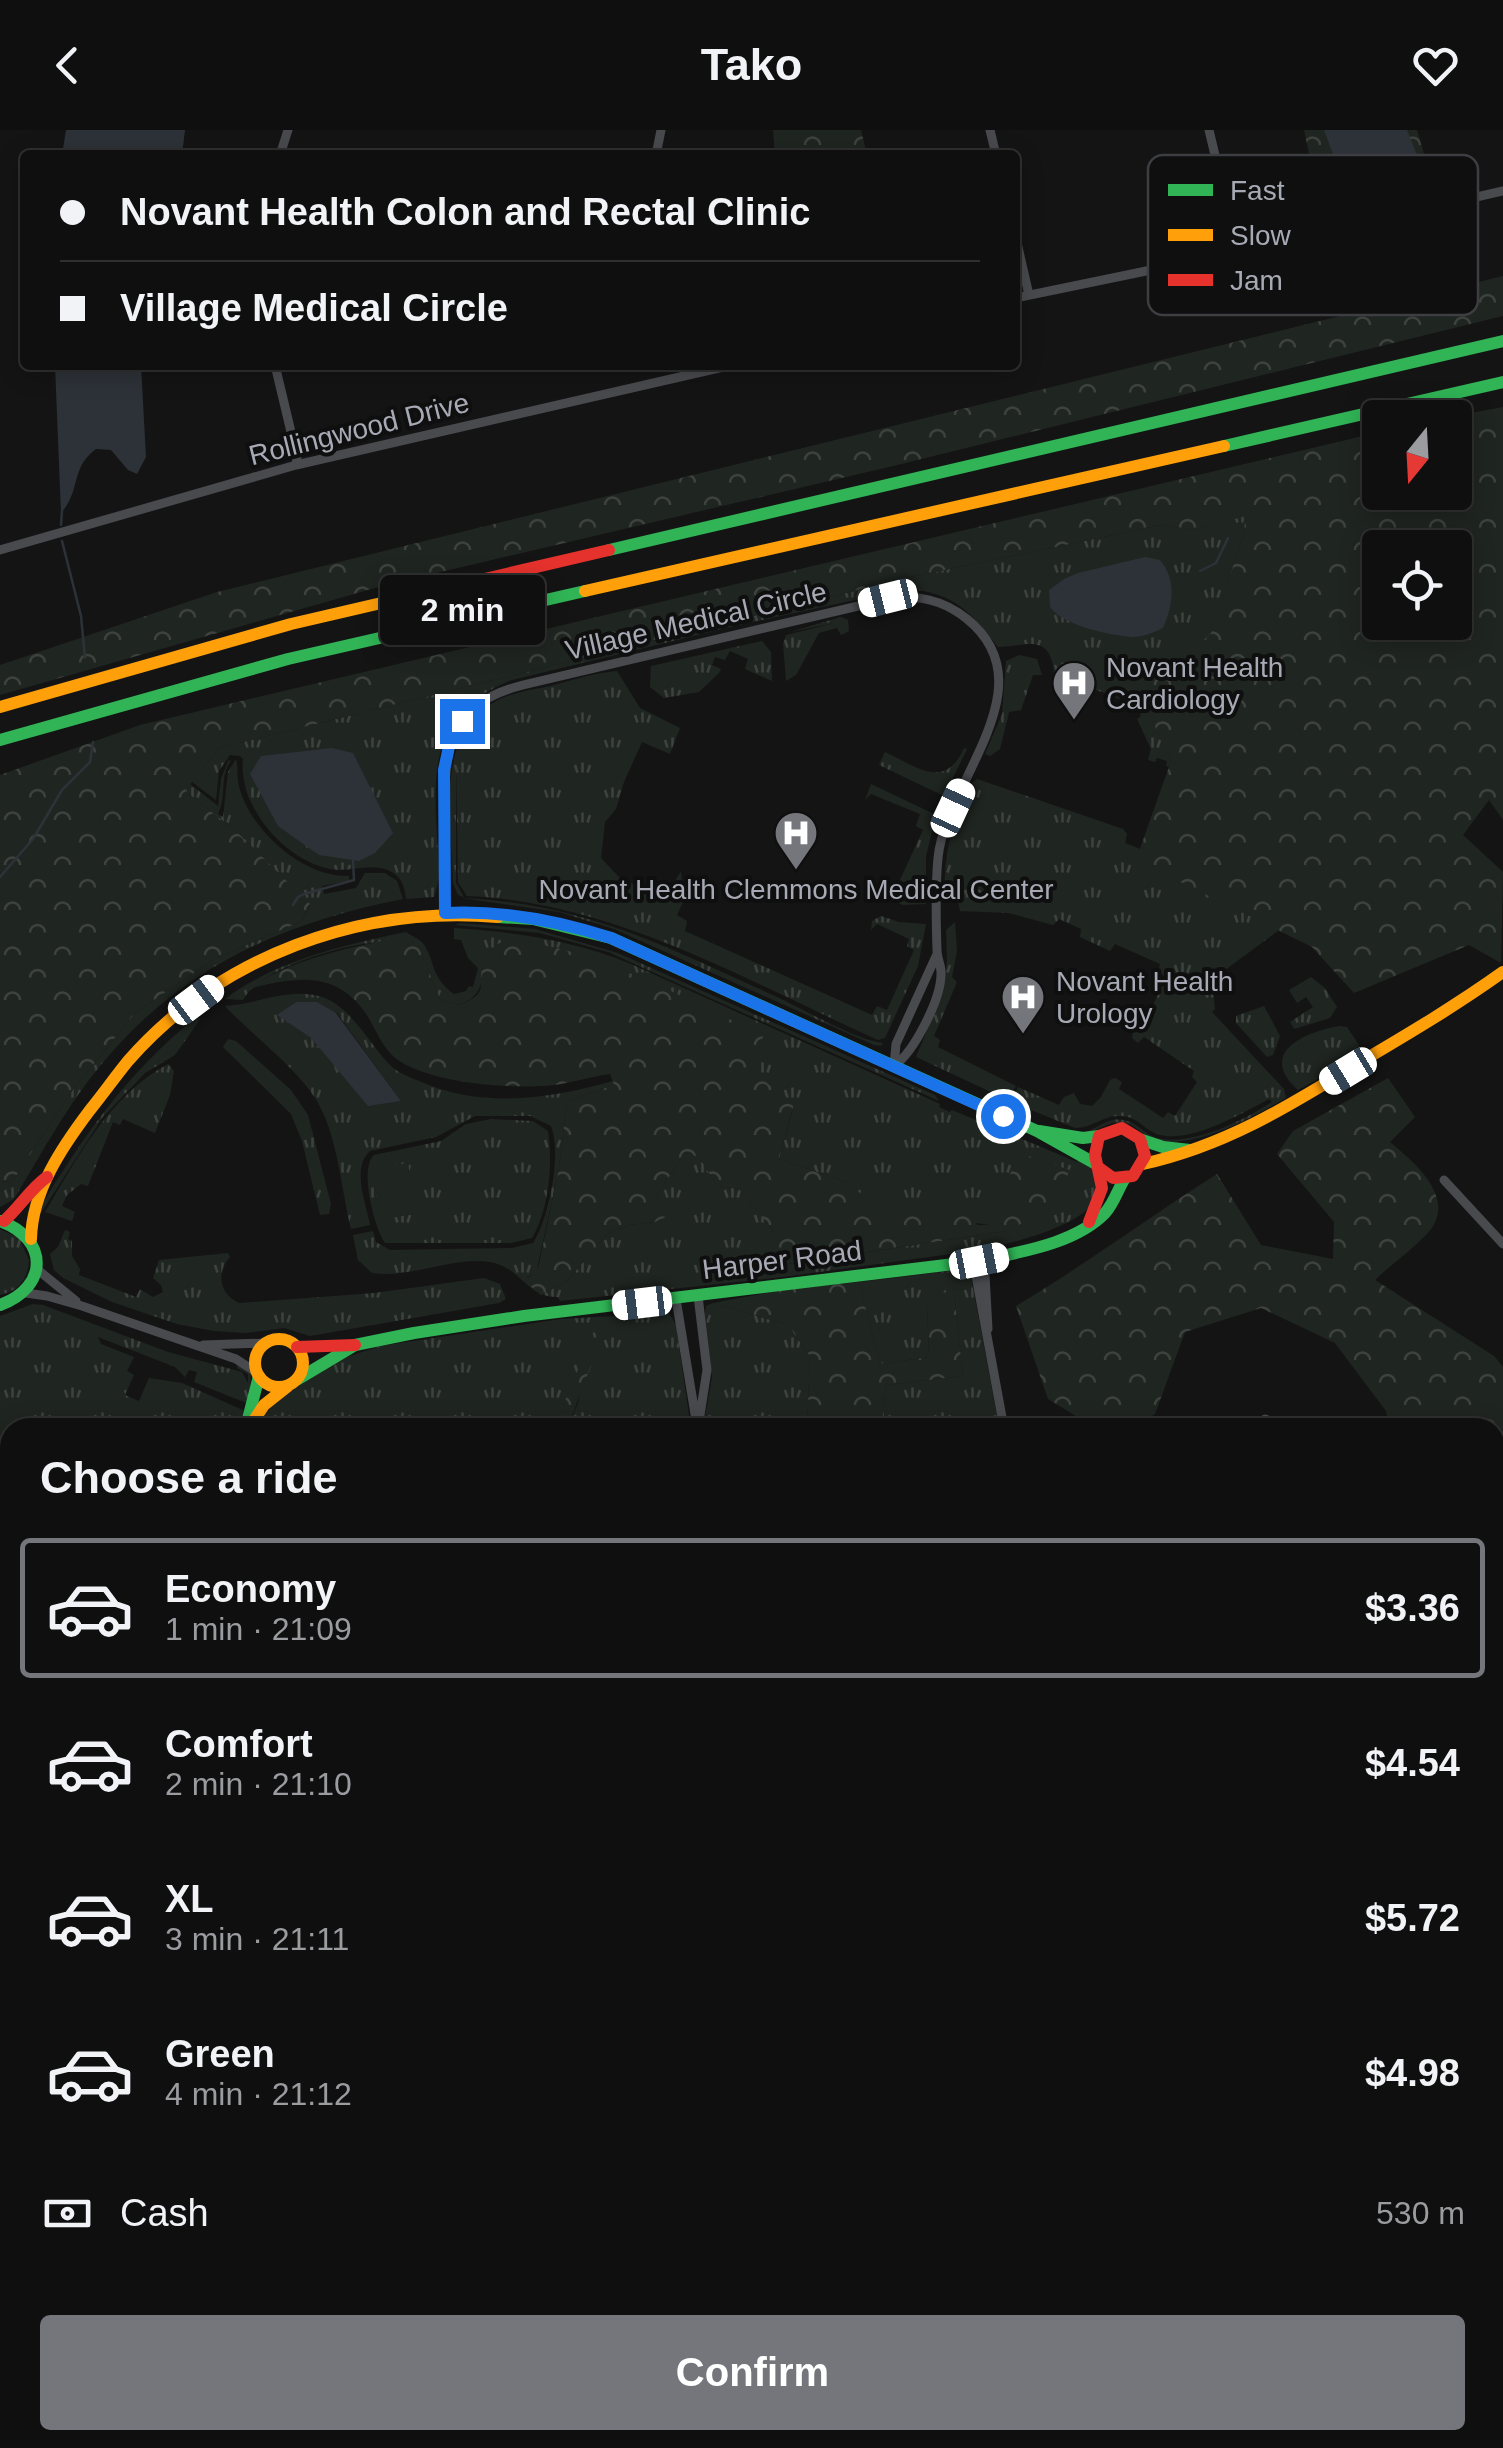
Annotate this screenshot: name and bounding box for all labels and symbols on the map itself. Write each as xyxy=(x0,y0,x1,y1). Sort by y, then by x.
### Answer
legend xyxy=(1148,155,1478,315)
text: Fast xyxy=(1230,175,1285,206)
text: Slow xyxy=(1230,220,1291,251)
text: Jam xyxy=(1230,265,1283,296)
street label: Rollingwood Drive xyxy=(246,387,472,471)
north arrow xyxy=(1362,400,1472,510)
callout: 2 min xyxy=(380,576,544,646)
street label: Village Medical Circle xyxy=(562,576,830,666)
car xyxy=(855,576,921,620)
place label: Novant Health Cardiology xyxy=(1106,652,1283,715)
hospital icon: Novant Health Cardiology xyxy=(1051,660,1097,721)
route end xyxy=(440,699,485,744)
car xyxy=(927,774,979,842)
hospital icon: Novant Health Clemmons Medical Center xyxy=(773,810,819,871)
place label: Novant Health Clemmons Medical Center xyxy=(538,874,1054,905)
place label: Novant Health Urology xyxy=(1056,966,1233,1029)
car xyxy=(163,970,229,1030)
hospital icon: Novant Health Urology xyxy=(1000,974,1046,1035)
car xyxy=(1315,1043,1381,1099)
route start xyxy=(981,1094,1026,1139)
street label: Harper Road xyxy=(701,1235,863,1285)
car xyxy=(947,1241,1011,1281)
car xyxy=(610,1284,674,1322)

